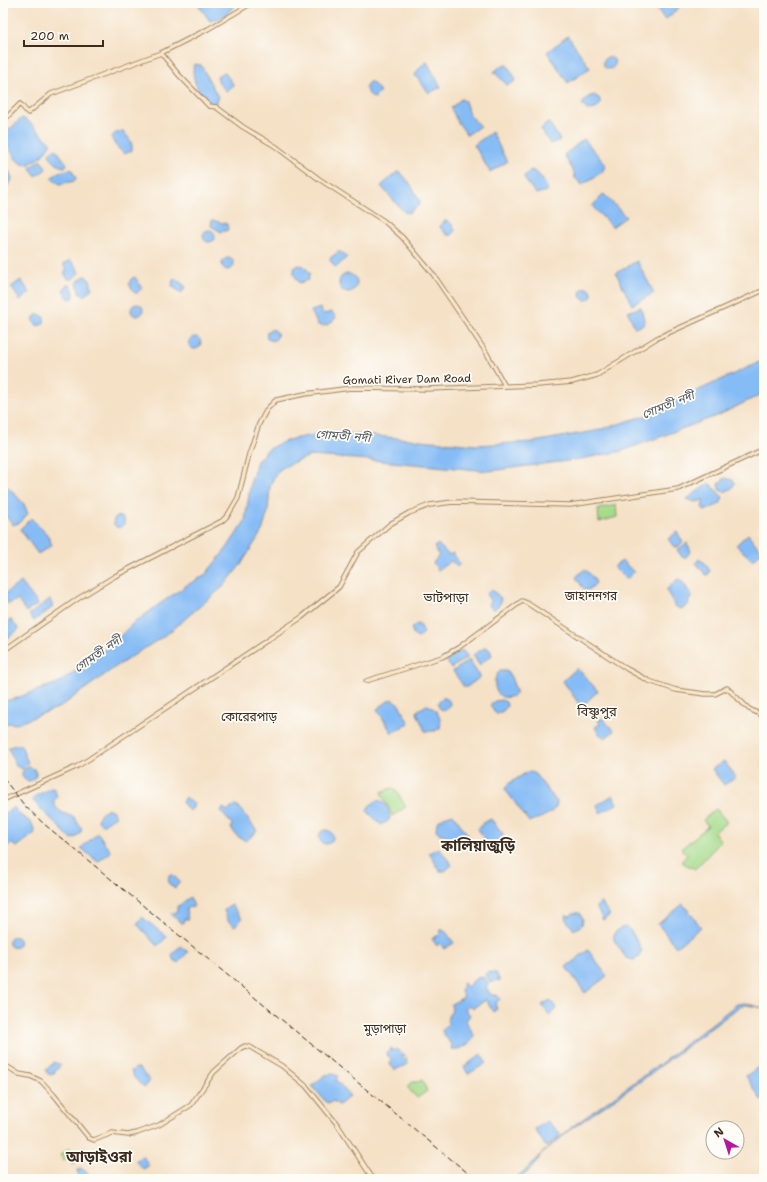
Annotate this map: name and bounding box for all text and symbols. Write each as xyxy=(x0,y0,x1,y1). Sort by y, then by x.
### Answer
scale bar xyxy=(24,22,103,48)
text: 200 m xyxy=(30,28,69,44)
street label: Gomati River Dam Road xyxy=(343,371,471,388)
water label: গোমতী নদী xyxy=(640,386,699,423)
water label: গোমতী নদী xyxy=(315,426,374,446)
district label: জাহাননগর xyxy=(564,588,618,604)
district label: ভাটপাড়া xyxy=(422,589,469,606)
water label: গোমতী নদী xyxy=(71,630,127,676)
district label: বিষ্ণুপুর xyxy=(576,703,617,720)
district label: কোরেরপাড় xyxy=(221,709,278,725)
district label: কালিয়াজুড়ি xyxy=(440,836,515,856)
district label: মুড়াপাড়া xyxy=(363,1021,407,1037)
north arrow xyxy=(705,1120,745,1160)
text: N xyxy=(711,1124,727,1141)
district label: আড়াইওরা xyxy=(65,1147,133,1167)

